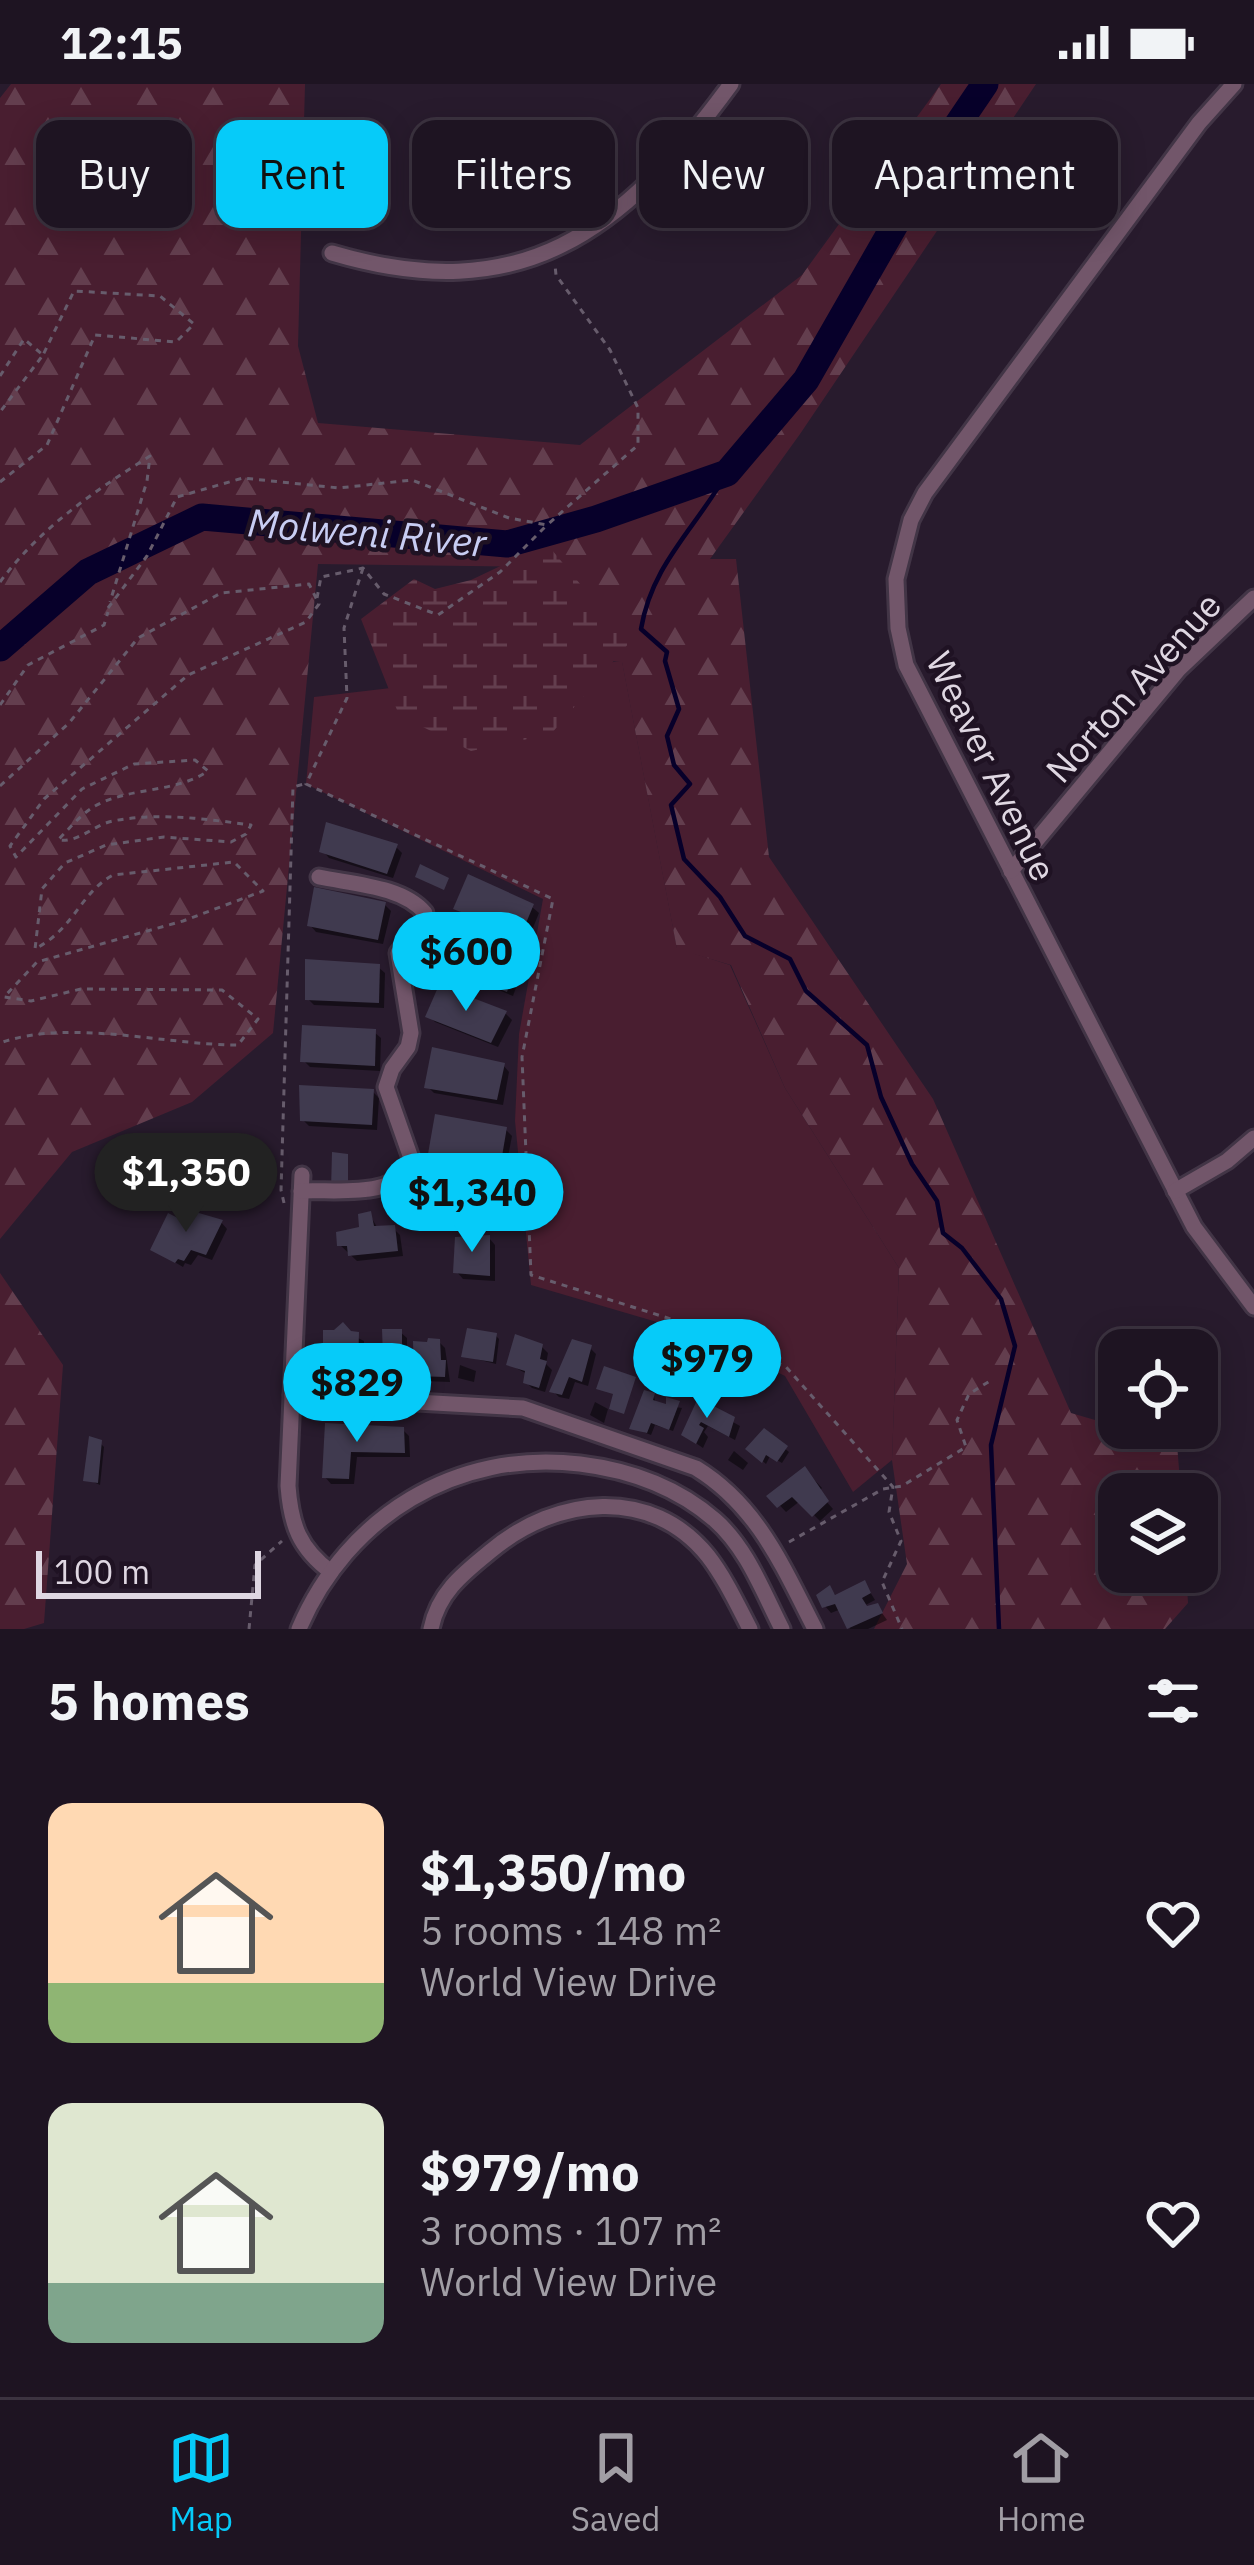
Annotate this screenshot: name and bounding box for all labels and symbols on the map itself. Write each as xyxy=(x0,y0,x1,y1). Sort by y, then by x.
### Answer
water label: Molweni River xyxy=(246,496,490,568)
street label: Norton Avenue xyxy=(1035,582,1231,792)
street label: Weaver Avenue xyxy=(916,644,1068,888)
pin: $600 xyxy=(395,912,537,1014)
pin: $1,350 xyxy=(88,1133,284,1235)
pin: $1,340 xyxy=(374,1153,570,1255)
pin: $979 xyxy=(636,1319,778,1421)
pin: $829 xyxy=(286,1343,428,1445)
scale bar xyxy=(36,1545,261,1598)

